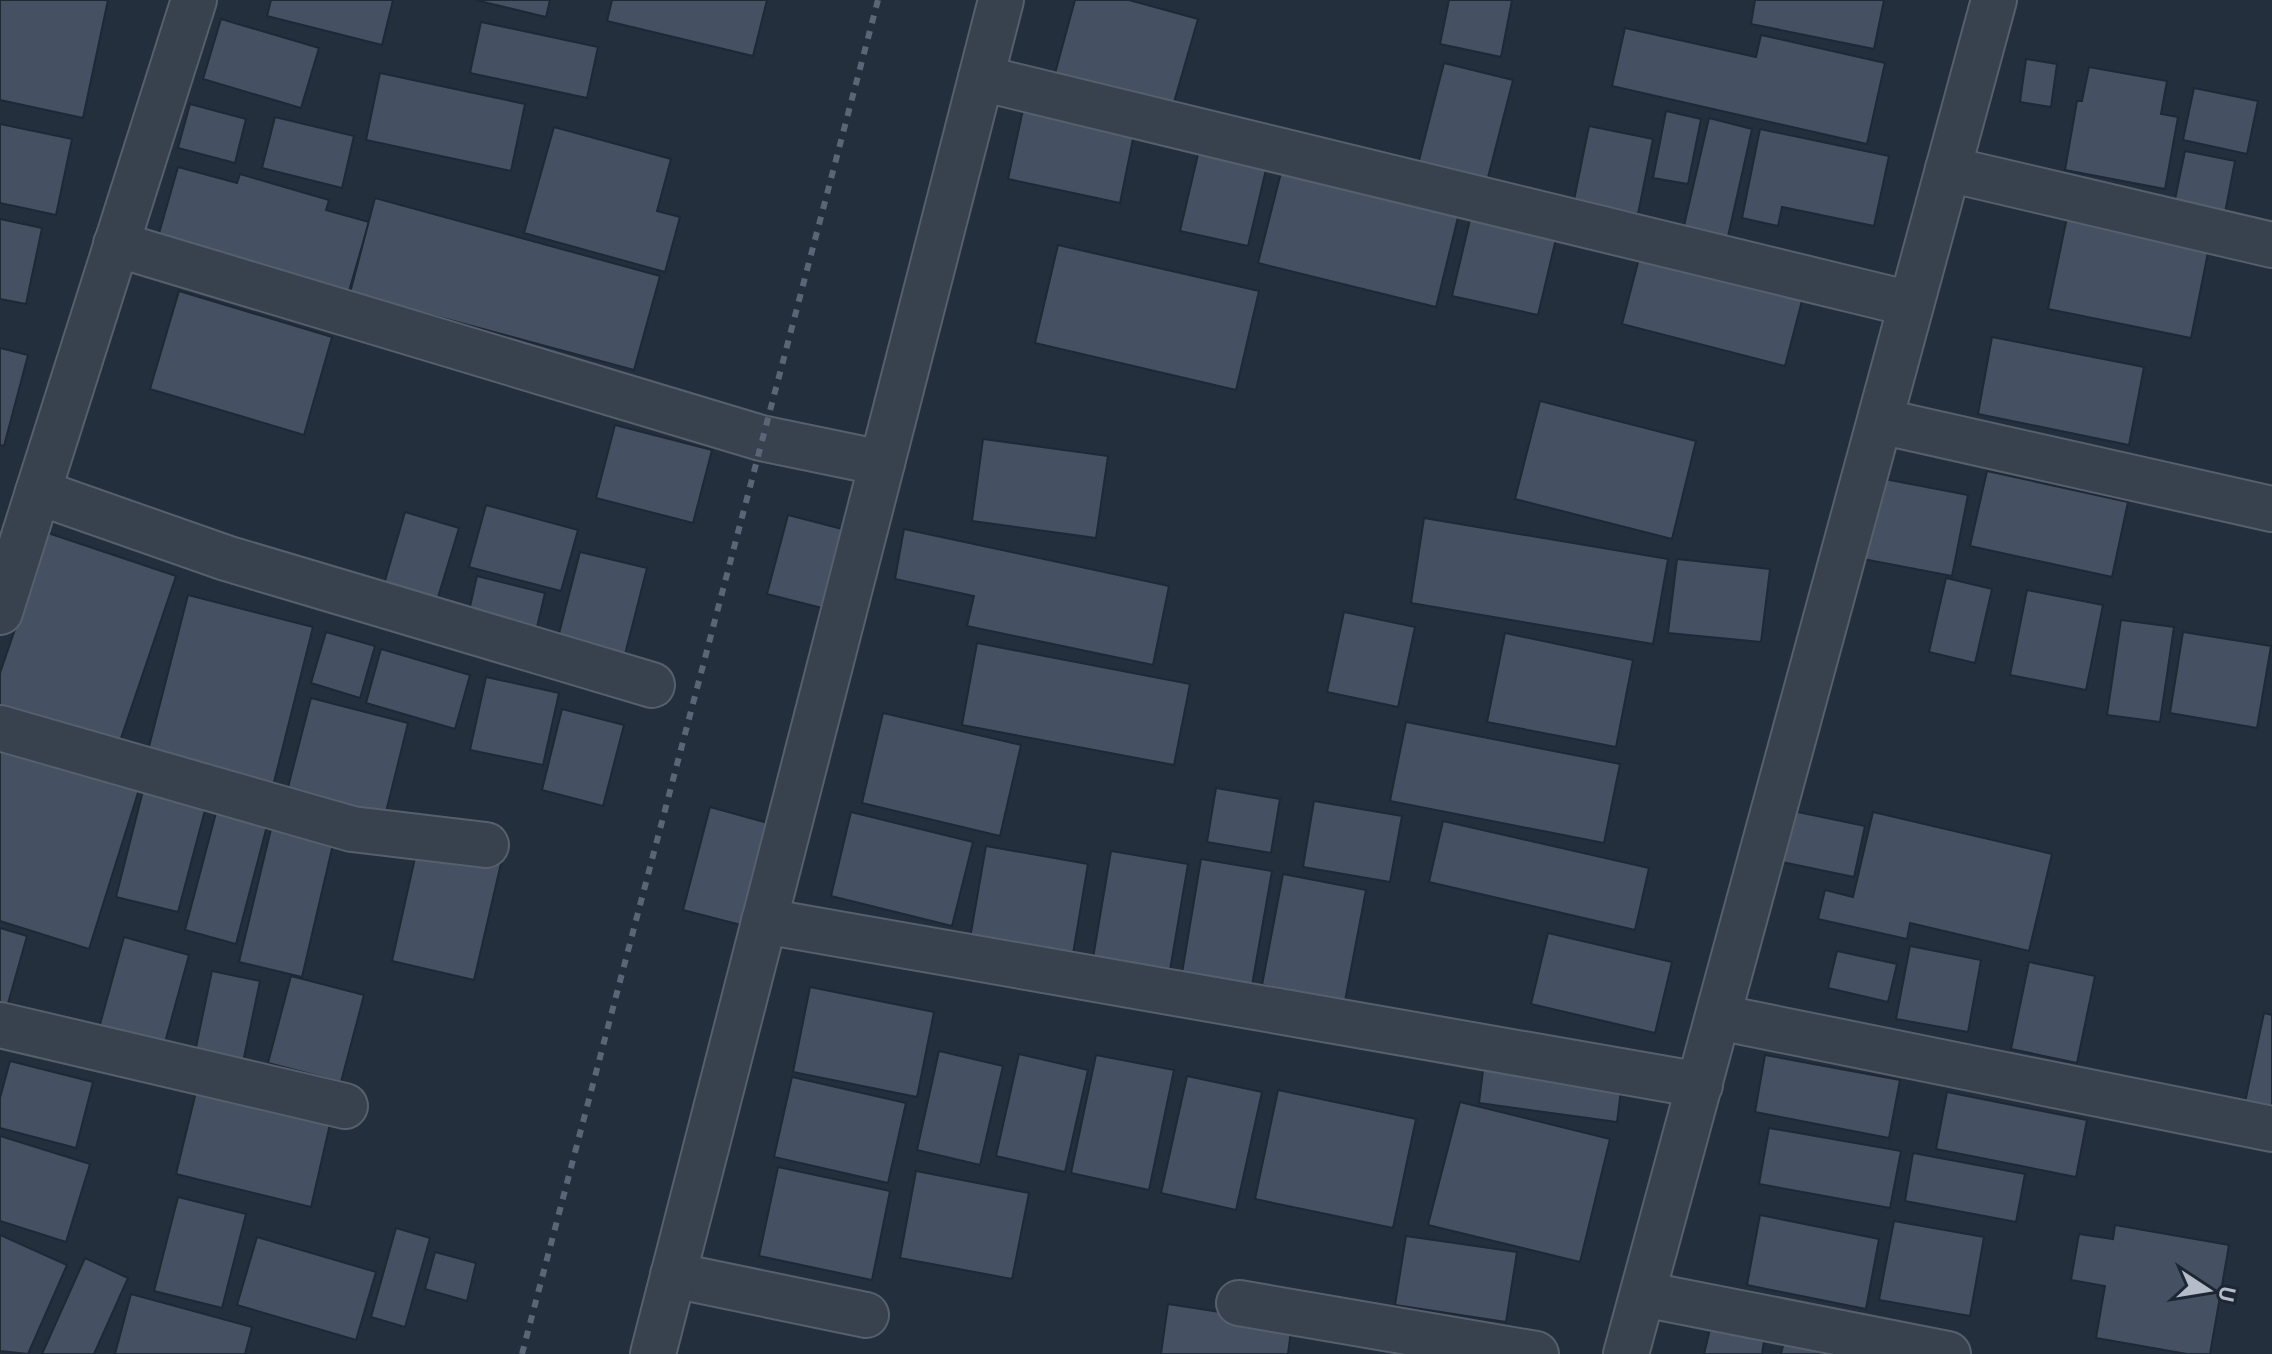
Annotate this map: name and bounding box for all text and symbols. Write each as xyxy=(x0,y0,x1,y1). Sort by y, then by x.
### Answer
north arrow xyxy=(2168,1250,2248,1330)
text: U xyxy=(2214,1284,2242,1304)

